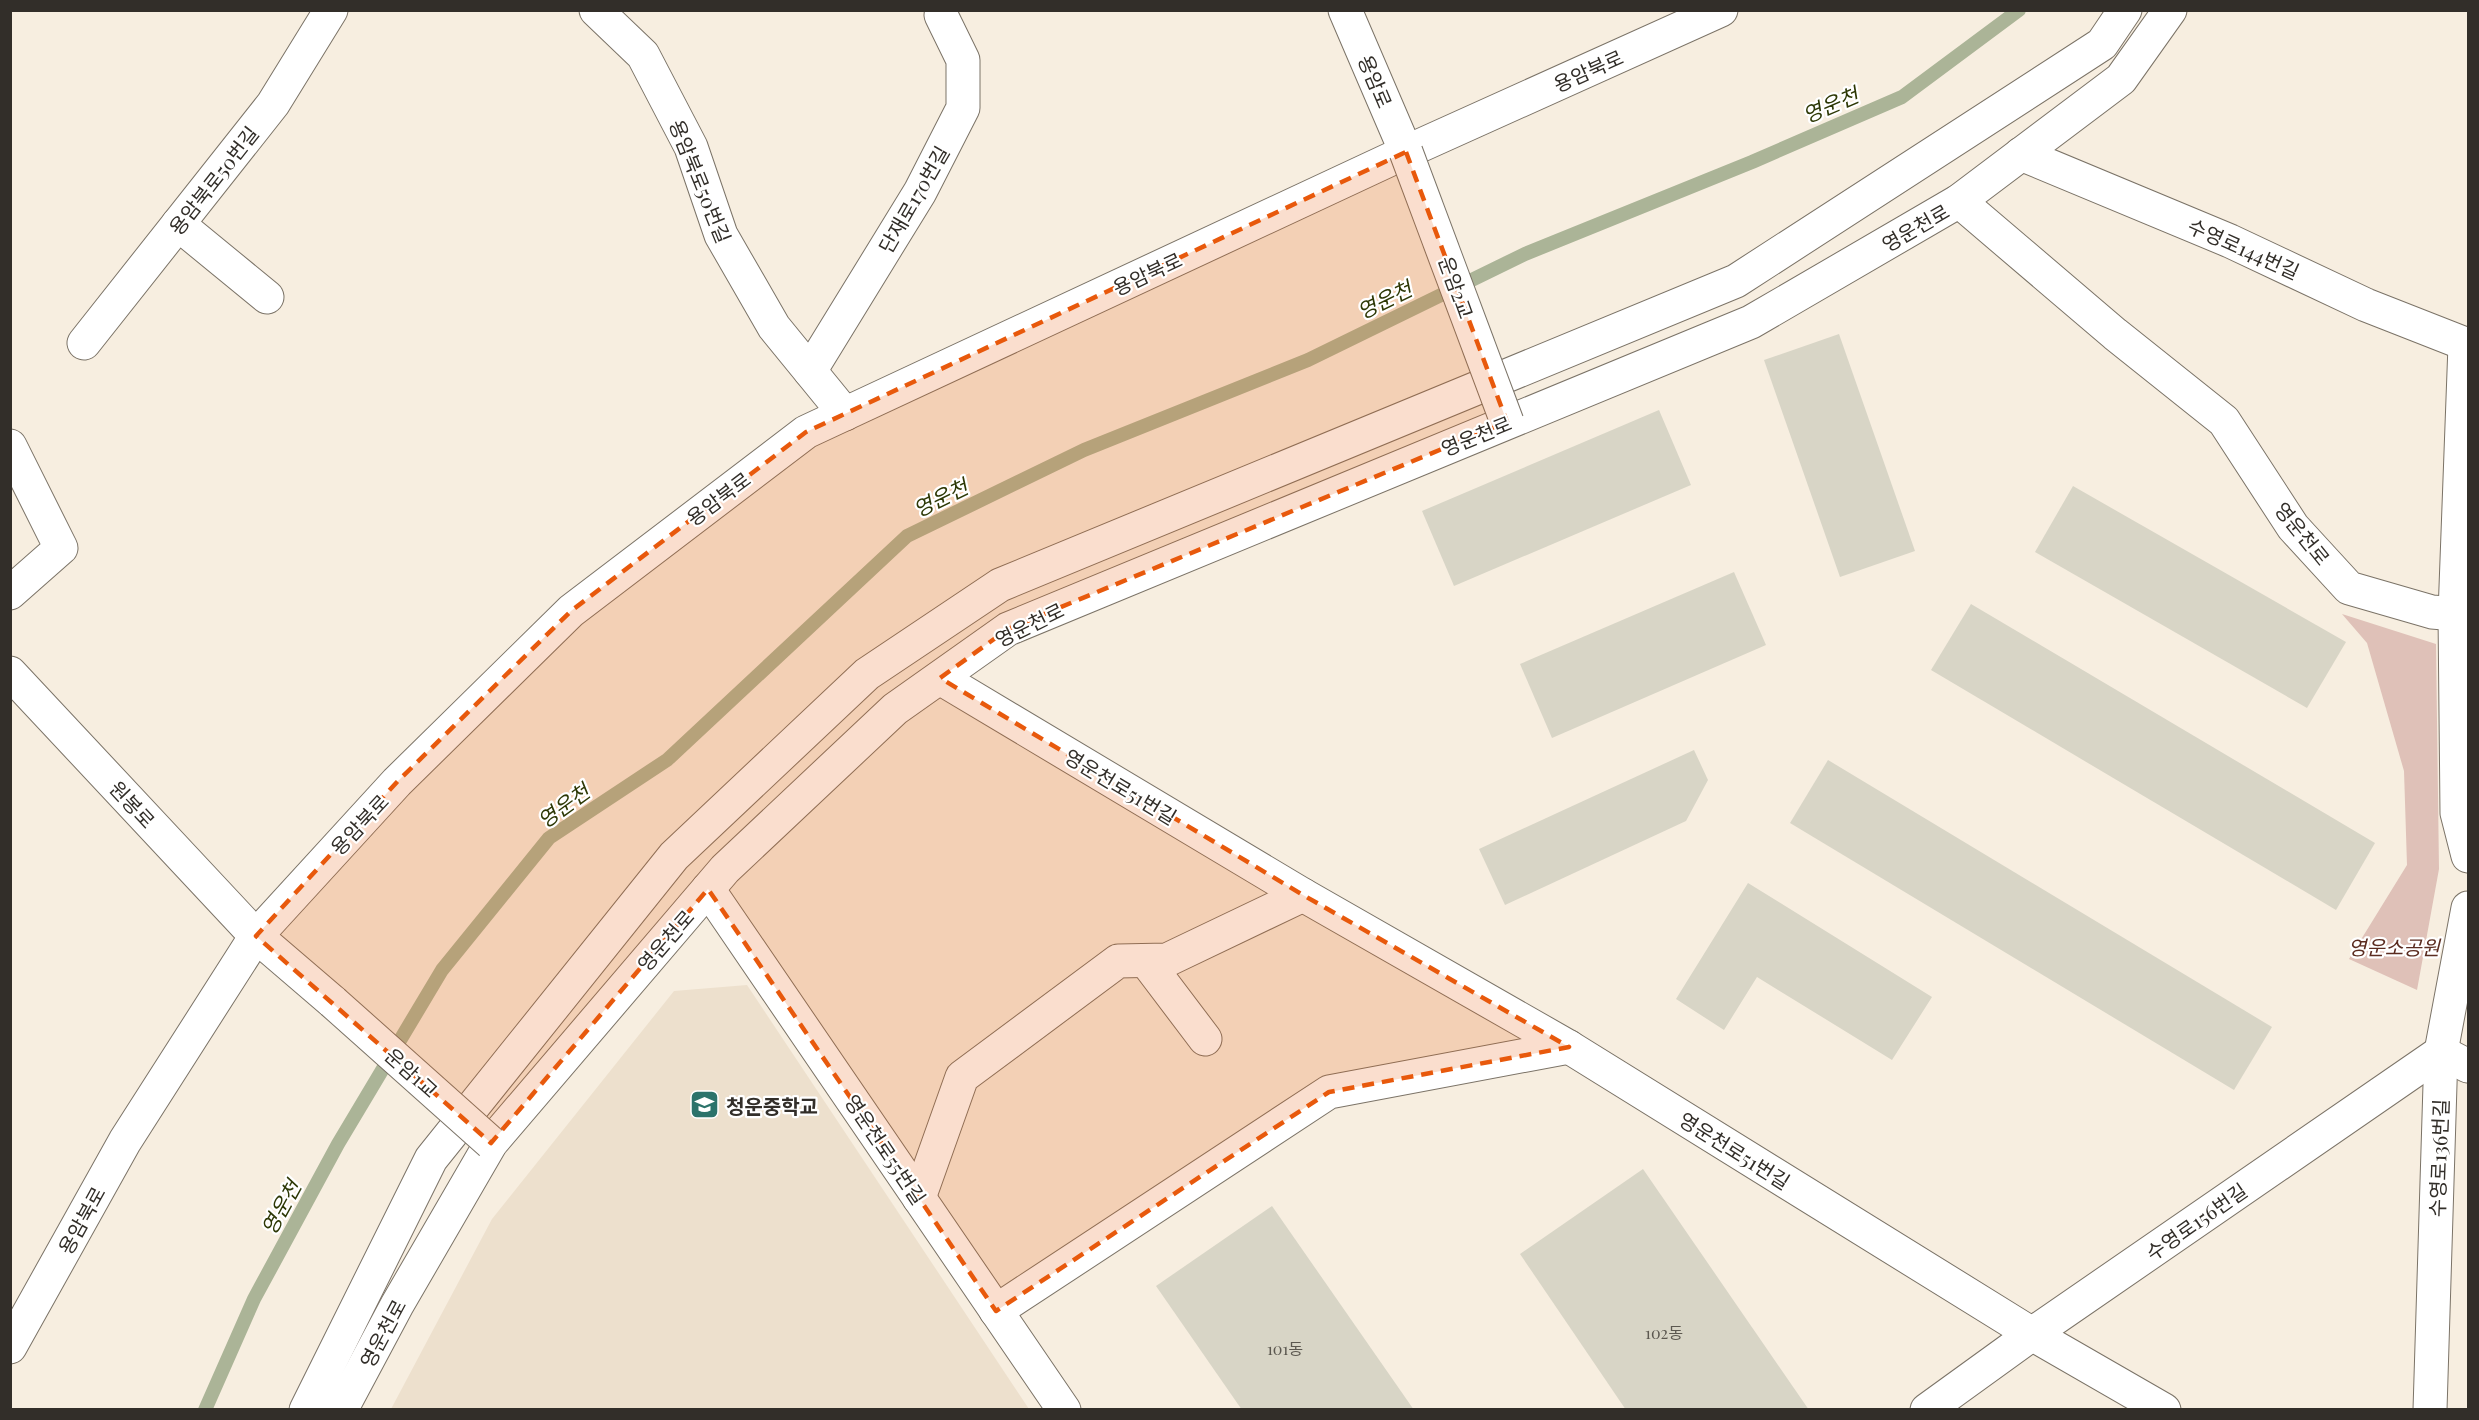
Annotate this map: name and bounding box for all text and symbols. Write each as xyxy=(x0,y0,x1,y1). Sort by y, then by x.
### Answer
street label: 용암북로 xyxy=(1549,43,1627,97)
street label: 용암로 xyxy=(1353,50,1399,112)
water label: 영운천 xyxy=(1798,79,1865,128)
street label: 용암북로50번길 xyxy=(664,115,738,247)
street label: 용암북로50번길 xyxy=(162,120,264,240)
street label: 단재로170번길 xyxy=(871,140,955,258)
street label: 영운천로 xyxy=(1876,197,1954,257)
street label: 수영로144번길 xyxy=(2184,211,2304,285)
street label: 용암북로 xyxy=(1108,245,1186,301)
street label: 운암2교 xyxy=(1433,252,1481,322)
water label: 영운천 xyxy=(1352,273,1419,324)
street label: 영운천로 xyxy=(1437,409,1515,461)
street label: 용암북로 xyxy=(680,465,756,531)
water label: 영운천 xyxy=(908,471,975,522)
street label: 영운천로 xyxy=(2269,496,2337,570)
street label: 영운천로 xyxy=(990,596,1068,652)
street label: 영운천로51번길 xyxy=(1060,742,1182,830)
street label: 원봉로 xyxy=(104,775,162,833)
water label: 영운천 xyxy=(531,775,597,833)
street label: 용암북로 xyxy=(324,788,394,860)
street label: 영운천로 xyxy=(631,903,699,977)
park label: 영운소공원 xyxy=(2348,933,2442,960)
street label: 운암1교 xyxy=(380,1041,444,1103)
school or university icon: 청운중학교 xyxy=(689,1089,721,1121)
street label: 영운천로55번길 xyxy=(839,1089,933,1209)
place label: 청운중학교 xyxy=(726,1092,818,1119)
street label: 수영로136번길 xyxy=(2422,1098,2454,1218)
street label: 영운천로51번길 xyxy=(1674,1105,1796,1195)
water label: 영운천 xyxy=(254,1173,308,1239)
street label: 수영로156번길 xyxy=(2140,1176,2252,1266)
street label: 용암북로 xyxy=(51,1181,111,1259)
street label: 영운천로 xyxy=(353,1294,411,1372)
house number: 102동 xyxy=(1645,1322,1683,1343)
house number: 101동 xyxy=(1267,1338,1303,1359)

